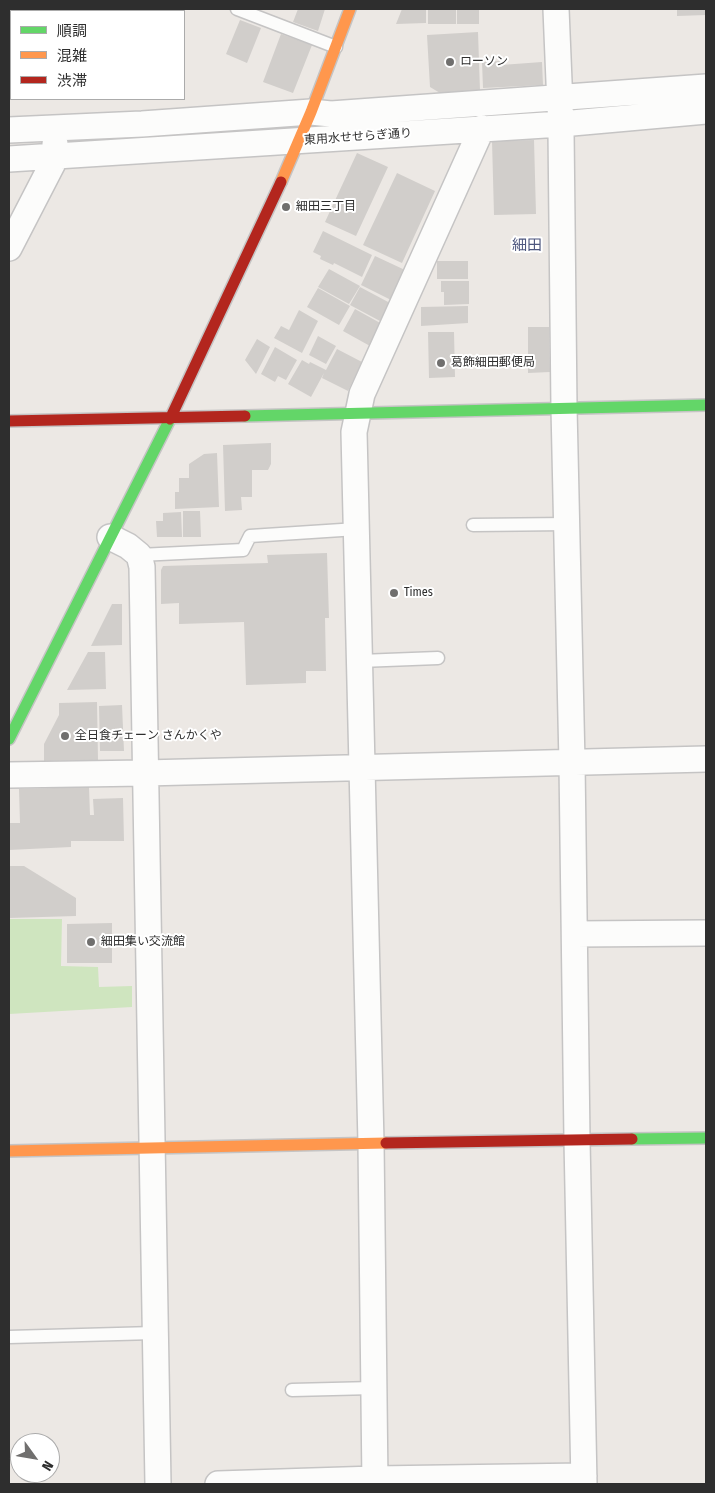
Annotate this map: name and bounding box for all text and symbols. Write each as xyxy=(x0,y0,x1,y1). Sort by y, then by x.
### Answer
legend xyxy=(10,10,185,100)
text: 順調 xyxy=(57,22,87,40)
text: 混雑 xyxy=(57,47,87,65)
place label: ローソン xyxy=(460,55,508,69)
marker: ローソン xyxy=(444,56,456,68)
text: 渋滞 xyxy=(57,72,87,90)
street label: 東用水せせらぎ通り xyxy=(304,126,412,148)
place label: 細田三丁目 xyxy=(296,200,356,214)
marker: 細田三丁目 xyxy=(280,201,292,213)
district label: 細田 xyxy=(512,237,542,255)
place label: 葛飾細田郵便局 xyxy=(451,356,535,370)
marker: 葛飾細田郵便局 xyxy=(435,357,447,369)
place label: Times xyxy=(404,586,433,600)
marker: Times xyxy=(388,587,400,599)
place label: 全日食チェーン さんかくや xyxy=(75,729,222,743)
marker: 全日食チェーン さんかくや xyxy=(59,730,71,742)
place label: 細田集い交流館 xyxy=(101,935,185,949)
marker: 細田集い交流館 xyxy=(85,936,97,948)
north arrow xyxy=(10,1433,60,1483)
text: N xyxy=(38,1458,57,1474)

